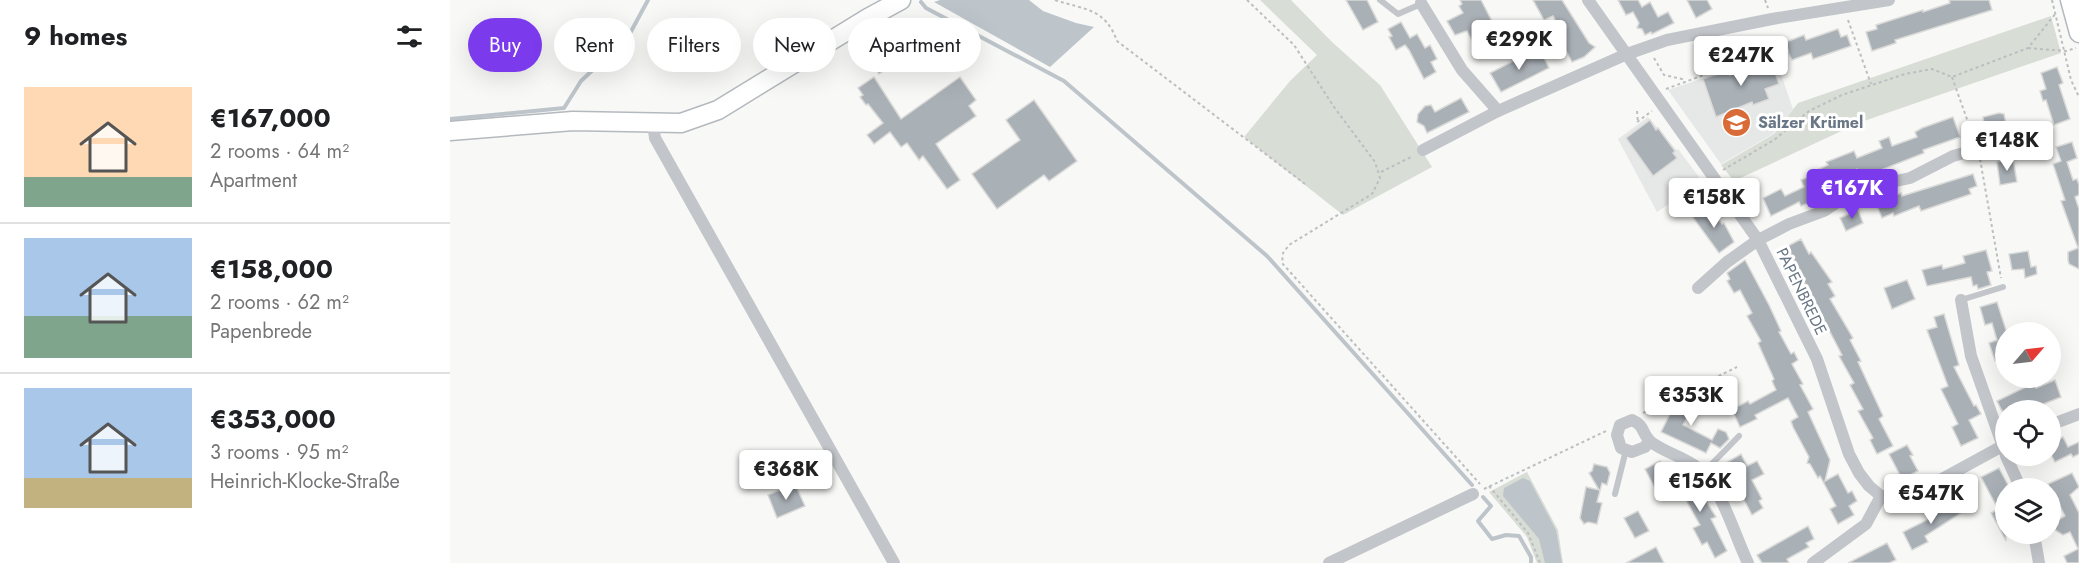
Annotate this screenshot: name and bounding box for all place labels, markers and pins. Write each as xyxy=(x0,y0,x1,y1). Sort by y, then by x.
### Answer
pin: €299K xyxy=(1477,20,1561,71)
pin: €247K xyxy=(1699,36,1783,87)
school or university icon: Sälzer Krümel xyxy=(1721,106,1753,138)
place label: Sälzer Krümel xyxy=(1758,111,1863,134)
pin: €148K xyxy=(1965,121,2049,172)
pin: €167K xyxy=(1810,169,1894,220)
pin: €158K xyxy=(1672,178,1756,229)
pin: €353K xyxy=(1649,376,1733,427)
pin: €368K xyxy=(744,450,828,501)
pin: €156K xyxy=(1658,462,1742,513)
pin: €547K xyxy=(1889,474,1973,525)

